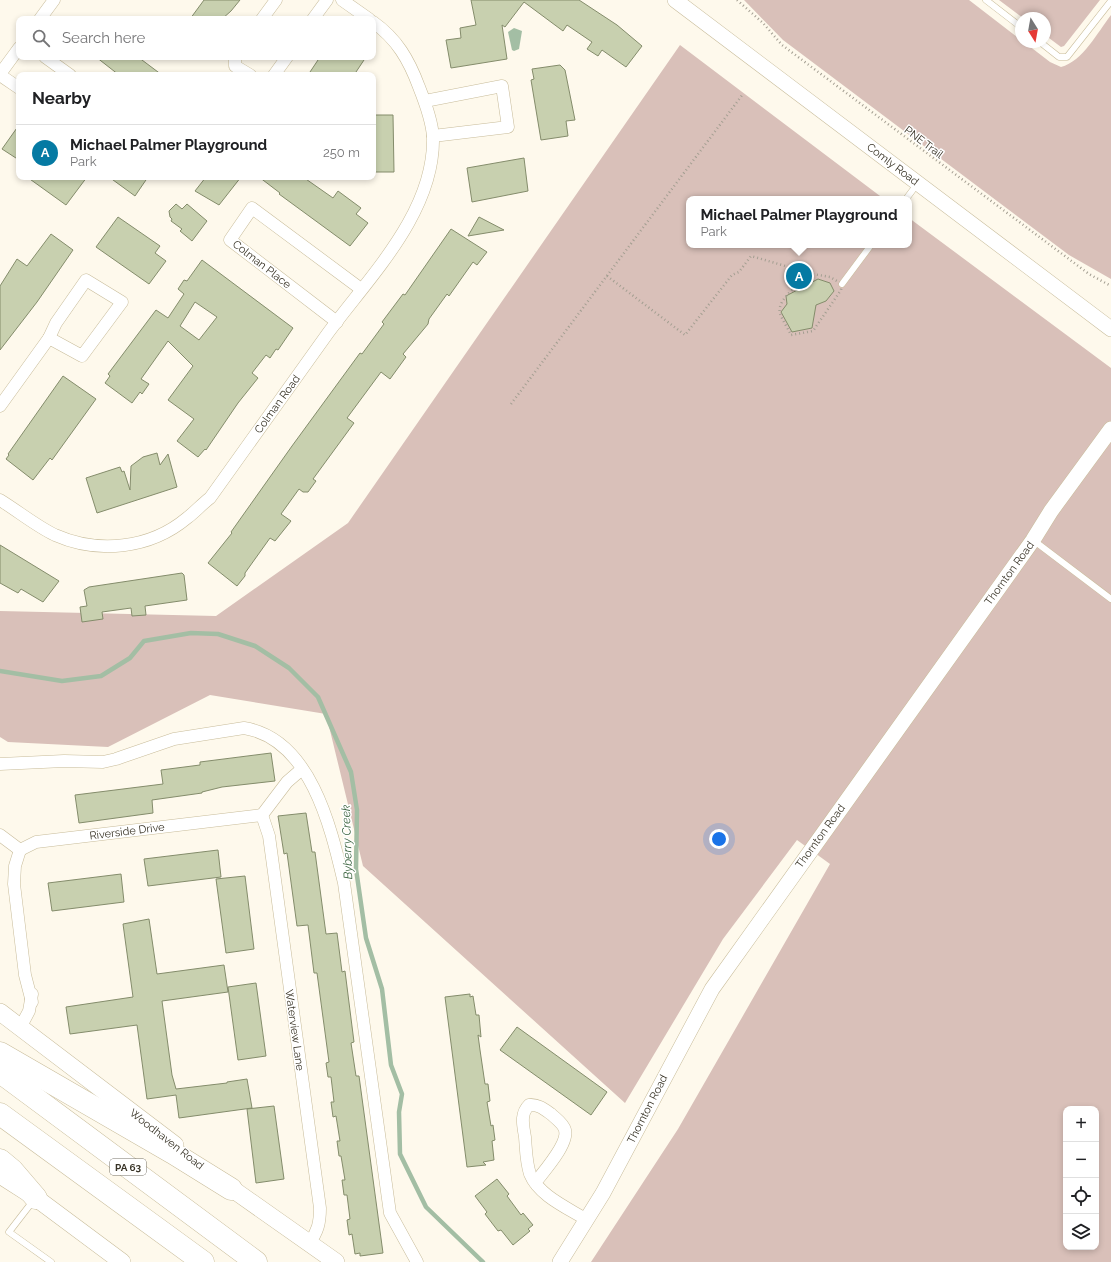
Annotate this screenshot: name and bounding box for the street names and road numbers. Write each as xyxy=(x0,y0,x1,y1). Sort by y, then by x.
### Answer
street label: PNE Trail xyxy=(902,124,946,161)
street label: Comly Road xyxy=(864,141,921,188)
street label: Colman Place xyxy=(230,238,294,292)
street label: Colman Road xyxy=(252,373,303,436)
street label: Thornton Road xyxy=(982,539,1037,608)
street label: Thornton Road xyxy=(793,802,848,871)
street label: Riverside Drive xyxy=(89,820,166,843)
street label: Waterview Lane xyxy=(282,989,307,1072)
street label: Thornton Road xyxy=(624,1072,670,1146)
street label: Woodhaven Road xyxy=(127,1106,207,1173)
road number: PA 63 xyxy=(110,1159,146,1175)

